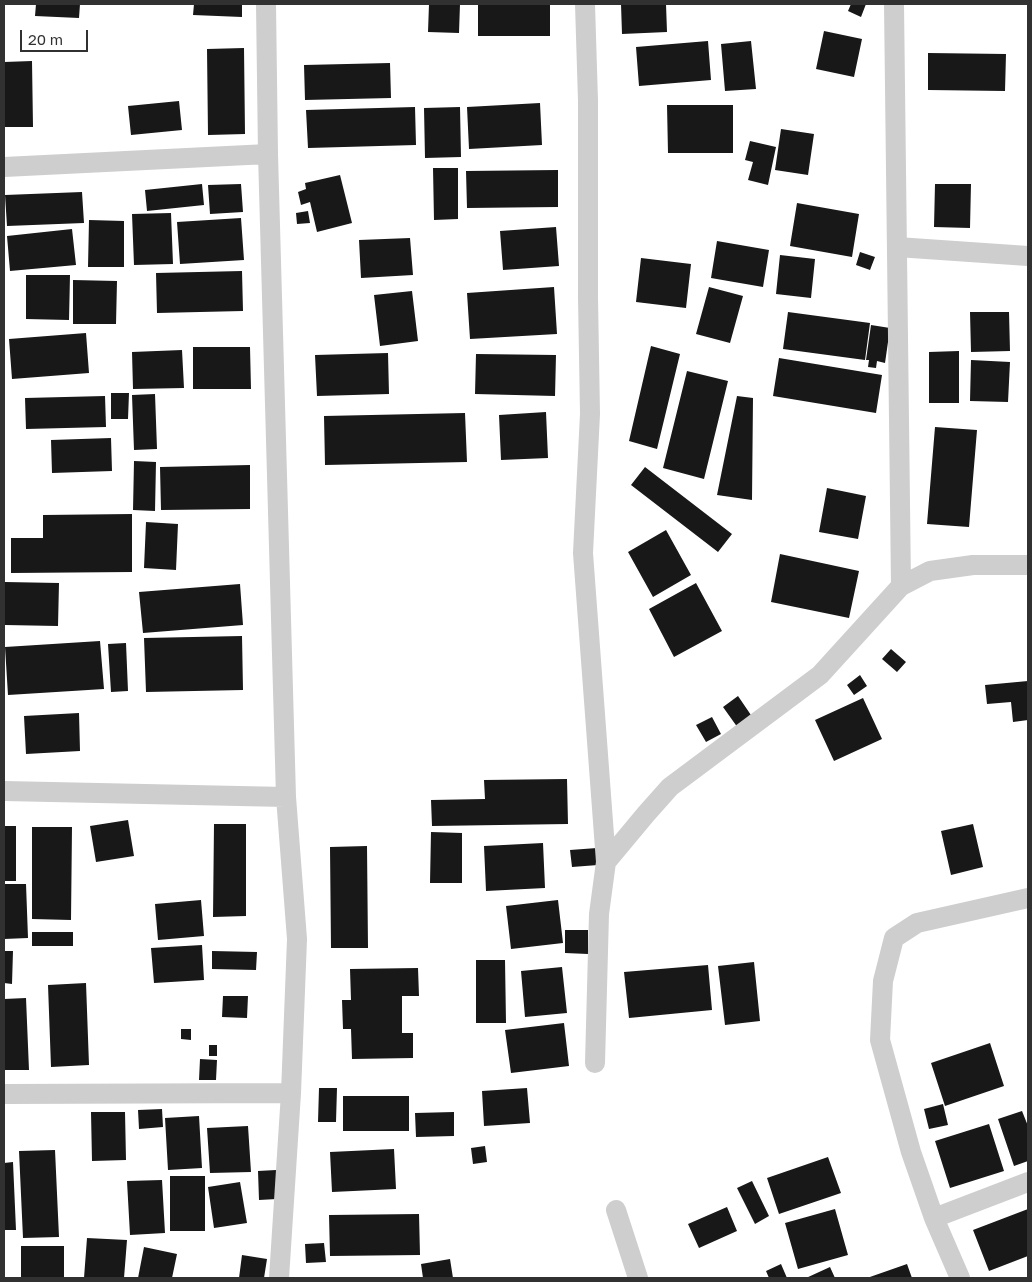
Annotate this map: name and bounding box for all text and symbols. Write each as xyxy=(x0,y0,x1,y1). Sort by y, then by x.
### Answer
scale bar xyxy=(22,20,90,52)
text: 20 m xyxy=(28,30,63,48)

